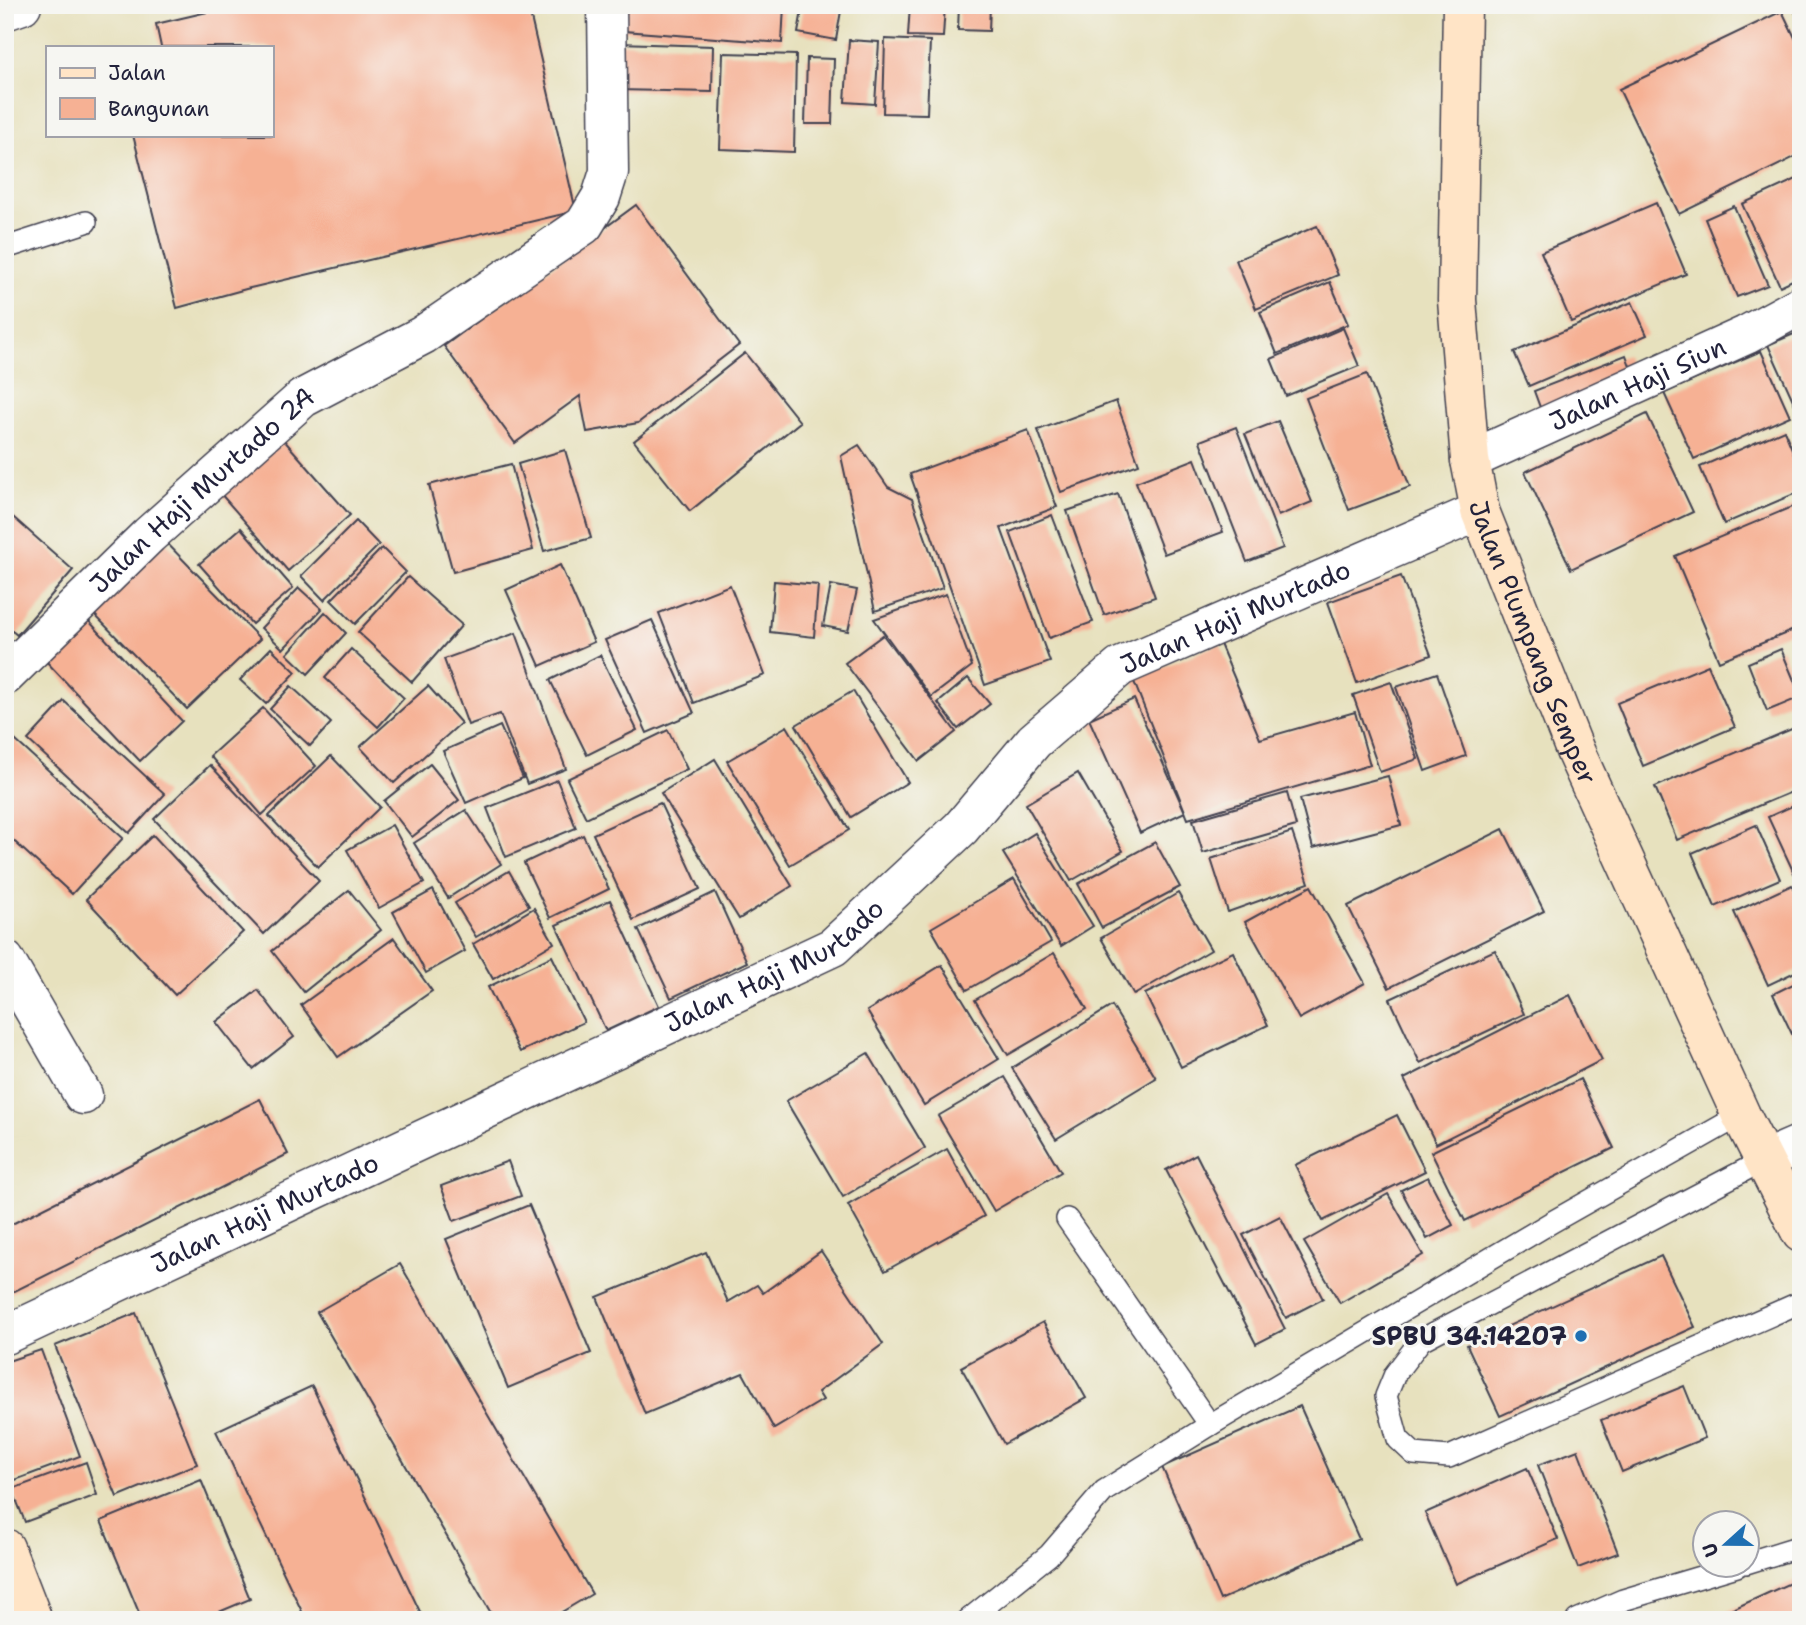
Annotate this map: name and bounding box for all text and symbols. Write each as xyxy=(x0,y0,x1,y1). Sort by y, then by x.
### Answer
legend xyxy=(46,46,273,136)
text: Jalan xyxy=(108,59,166,87)
text: Bangunan xyxy=(108,95,209,123)
street label: Jalan Haji Siun xyxy=(1544,328,1731,439)
street label: Jalan Haji Murtado 2A xyxy=(82,378,319,601)
street label: Jalan Plumpang Semper xyxy=(1461,497,1606,790)
street label: Jalan Haji Murtado xyxy=(1115,551,1356,682)
street label: Jalan Haji Murtado xyxy=(659,891,891,1041)
street label: Jalan Haji Murtado xyxy=(145,1144,384,1281)
place label: SPBU 34.14207 xyxy=(1372,1318,1567,1353)
marker: SPBU 34.14207 xyxy=(1573,1328,1589,1344)
north arrow xyxy=(1690,1510,1760,1580)
text: U xyxy=(1697,1539,1725,1560)

